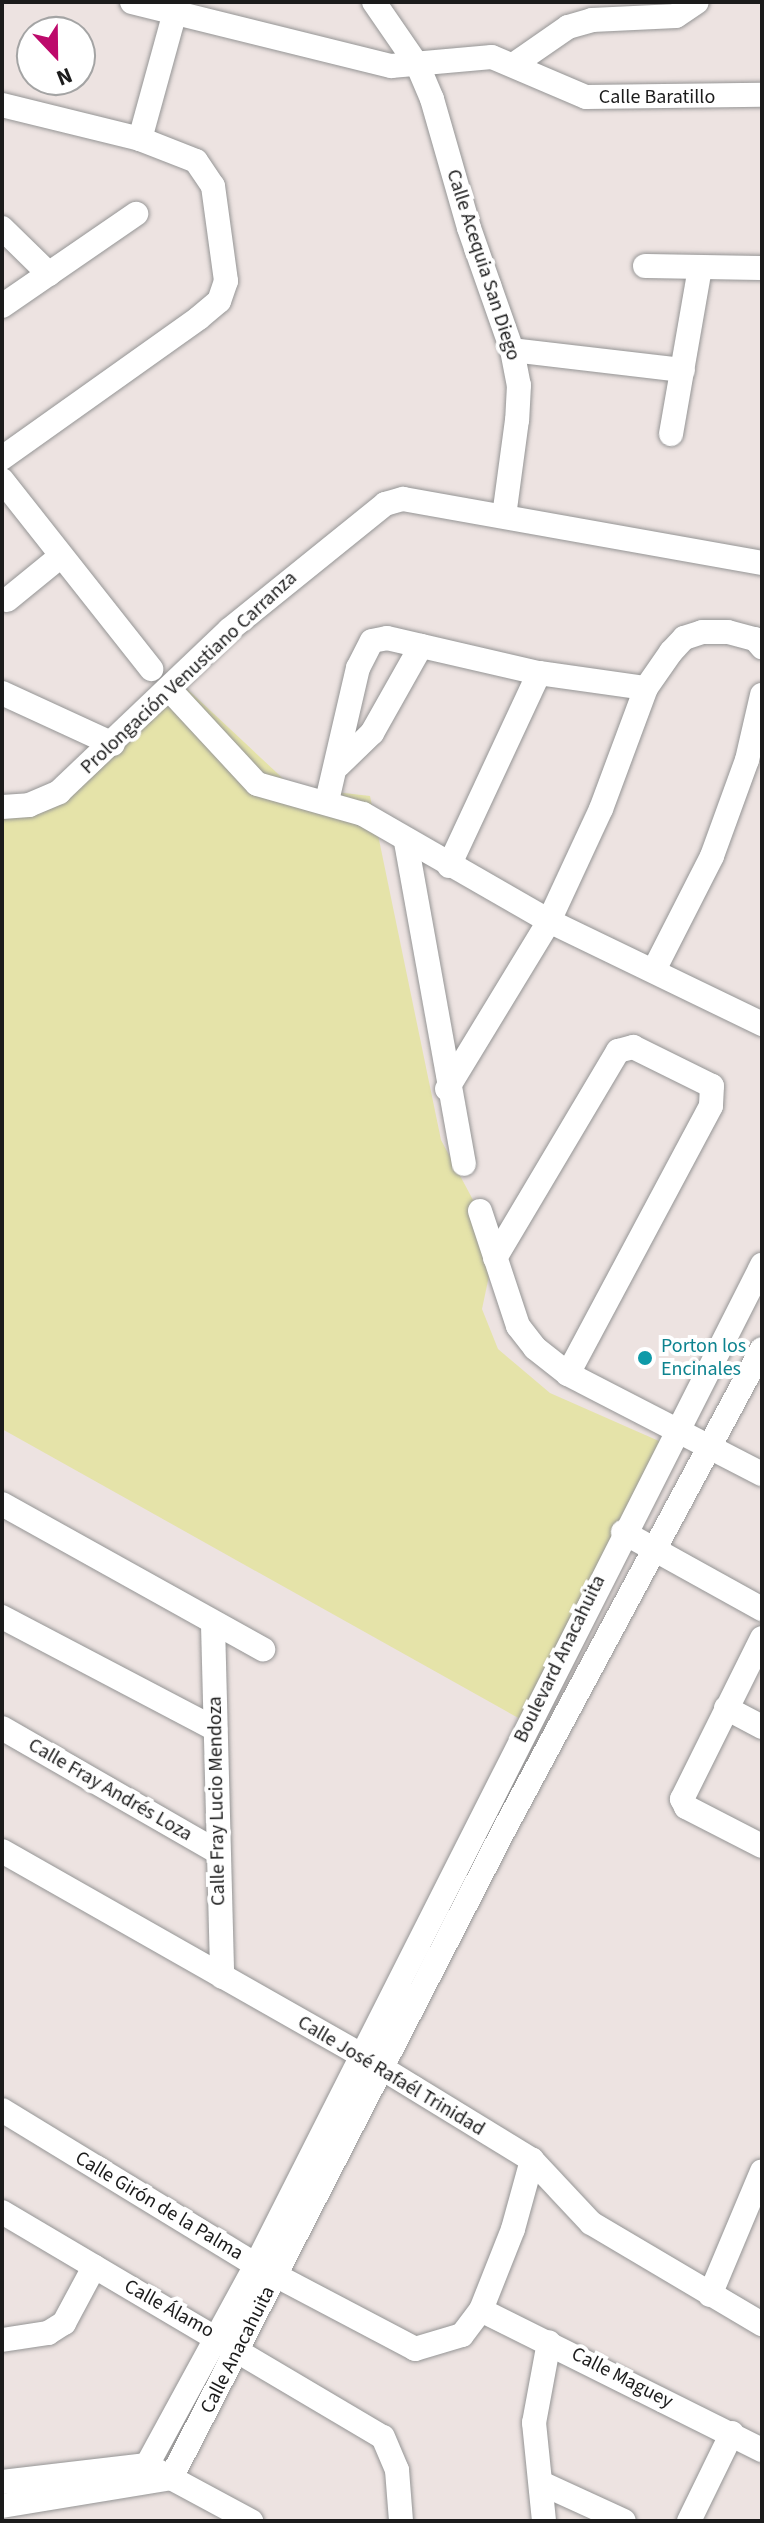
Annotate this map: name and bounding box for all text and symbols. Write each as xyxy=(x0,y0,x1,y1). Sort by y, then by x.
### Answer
north arrow xyxy=(16,16,96,96)
text: N xyxy=(51,59,77,94)
street label: Calle Baratillo xyxy=(599,85,715,109)
street label: Calle Acequia San Diego xyxy=(441,166,525,364)
street label: Prolongación Venustiano Carranza xyxy=(76,566,302,780)
place label: Porton los Encinales xyxy=(661,1334,746,1381)
marker: Porton los Encinales xyxy=(636,1349,654,1367)
street label: Boulevard Anacahuita xyxy=(509,1571,611,1747)
street label: Calle Fray Lucio Mendoza xyxy=(203,1696,231,1906)
street label: Calle Fray Andrés Loza xyxy=(24,1733,196,1847)
street label: Calle José Rafaél Trinidad xyxy=(293,2011,489,2141)
street label: Calle Girón de la Palma xyxy=(71,2146,247,2266)
street label: Calle Álamo xyxy=(120,2274,218,2344)
street label: Calle Anacahuita xyxy=(196,2282,280,2418)
street label: Calle Maguey xyxy=(567,2342,677,2414)

